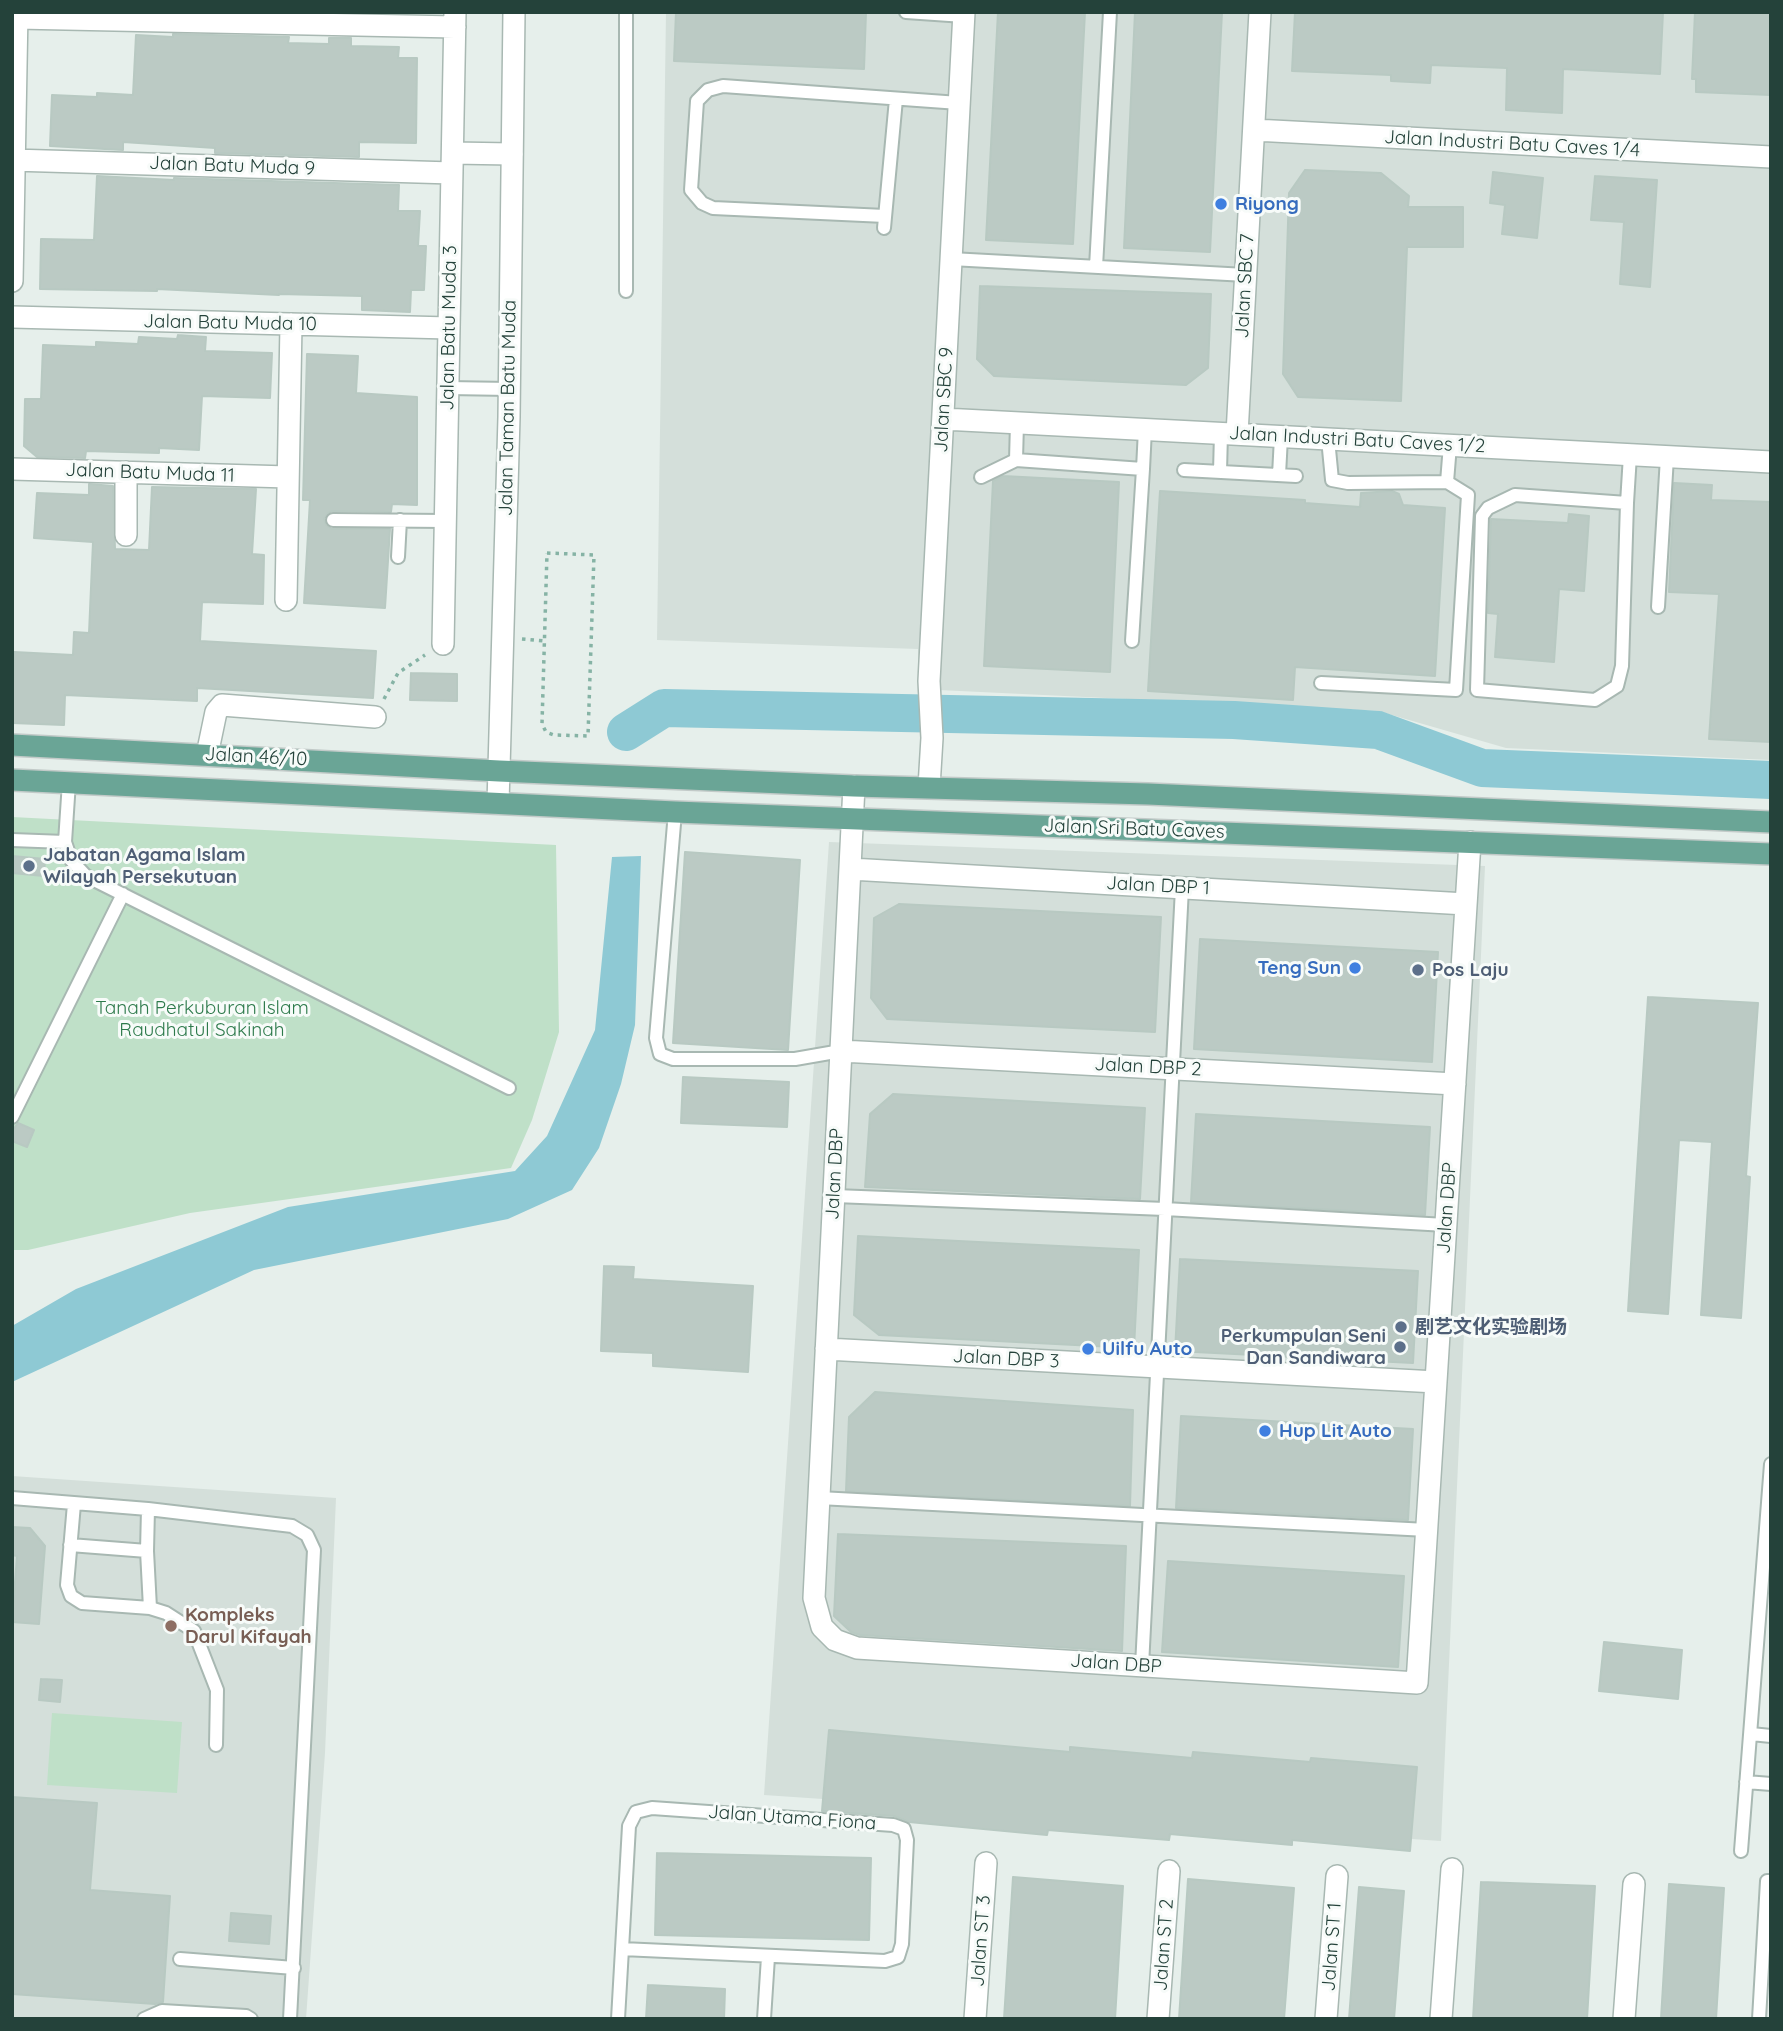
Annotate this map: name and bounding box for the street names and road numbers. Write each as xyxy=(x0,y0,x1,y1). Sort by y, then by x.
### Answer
street label: Jalan Industri Batu Caves 1/4 xyxy=(1383,126,1641,162)
street label: Jalan Batu Muda 9 xyxy=(149,152,315,180)
street label: Jalan SBC 7 xyxy=(1231,233,1259,339)
street label: Jalan Batu Muda 3 xyxy=(436,245,462,411)
street label: Jalan Taman Batu Muda xyxy=(495,300,521,516)
street label: Jalan Batu Muda 10 xyxy=(143,310,317,336)
street label: Jalan SBC 9 xyxy=(930,347,958,453)
street label: Jalan Industri Batu Caves 1/2 xyxy=(1228,422,1486,458)
street label: Jalan Batu Muda 11 xyxy=(65,459,235,487)
street label: Jalan 46/10 xyxy=(204,743,308,771)
street label: Jalan Sri Batu Caves xyxy=(1043,814,1225,844)
street label: Jalan DBP 1 xyxy=(1105,872,1211,900)
street label: Jalan DBP 2 xyxy=(1094,1053,1202,1081)
street label: Jalan DBP xyxy=(821,1128,849,1220)
street label: Jalan DBP xyxy=(1432,1161,1462,1255)
street label: Jalan DBP 3 xyxy=(952,1345,1060,1373)
street label: Jalan DBP xyxy=(1069,1649,1163,1679)
street label: Jalan Utama Fiona xyxy=(707,1801,877,1835)
street label: Jalan ST 3 xyxy=(966,1894,996,1988)
street label: Jalan ST 2 xyxy=(1149,1898,1179,1992)
street label: Jalan ST 1 xyxy=(1318,1902,1346,1992)

